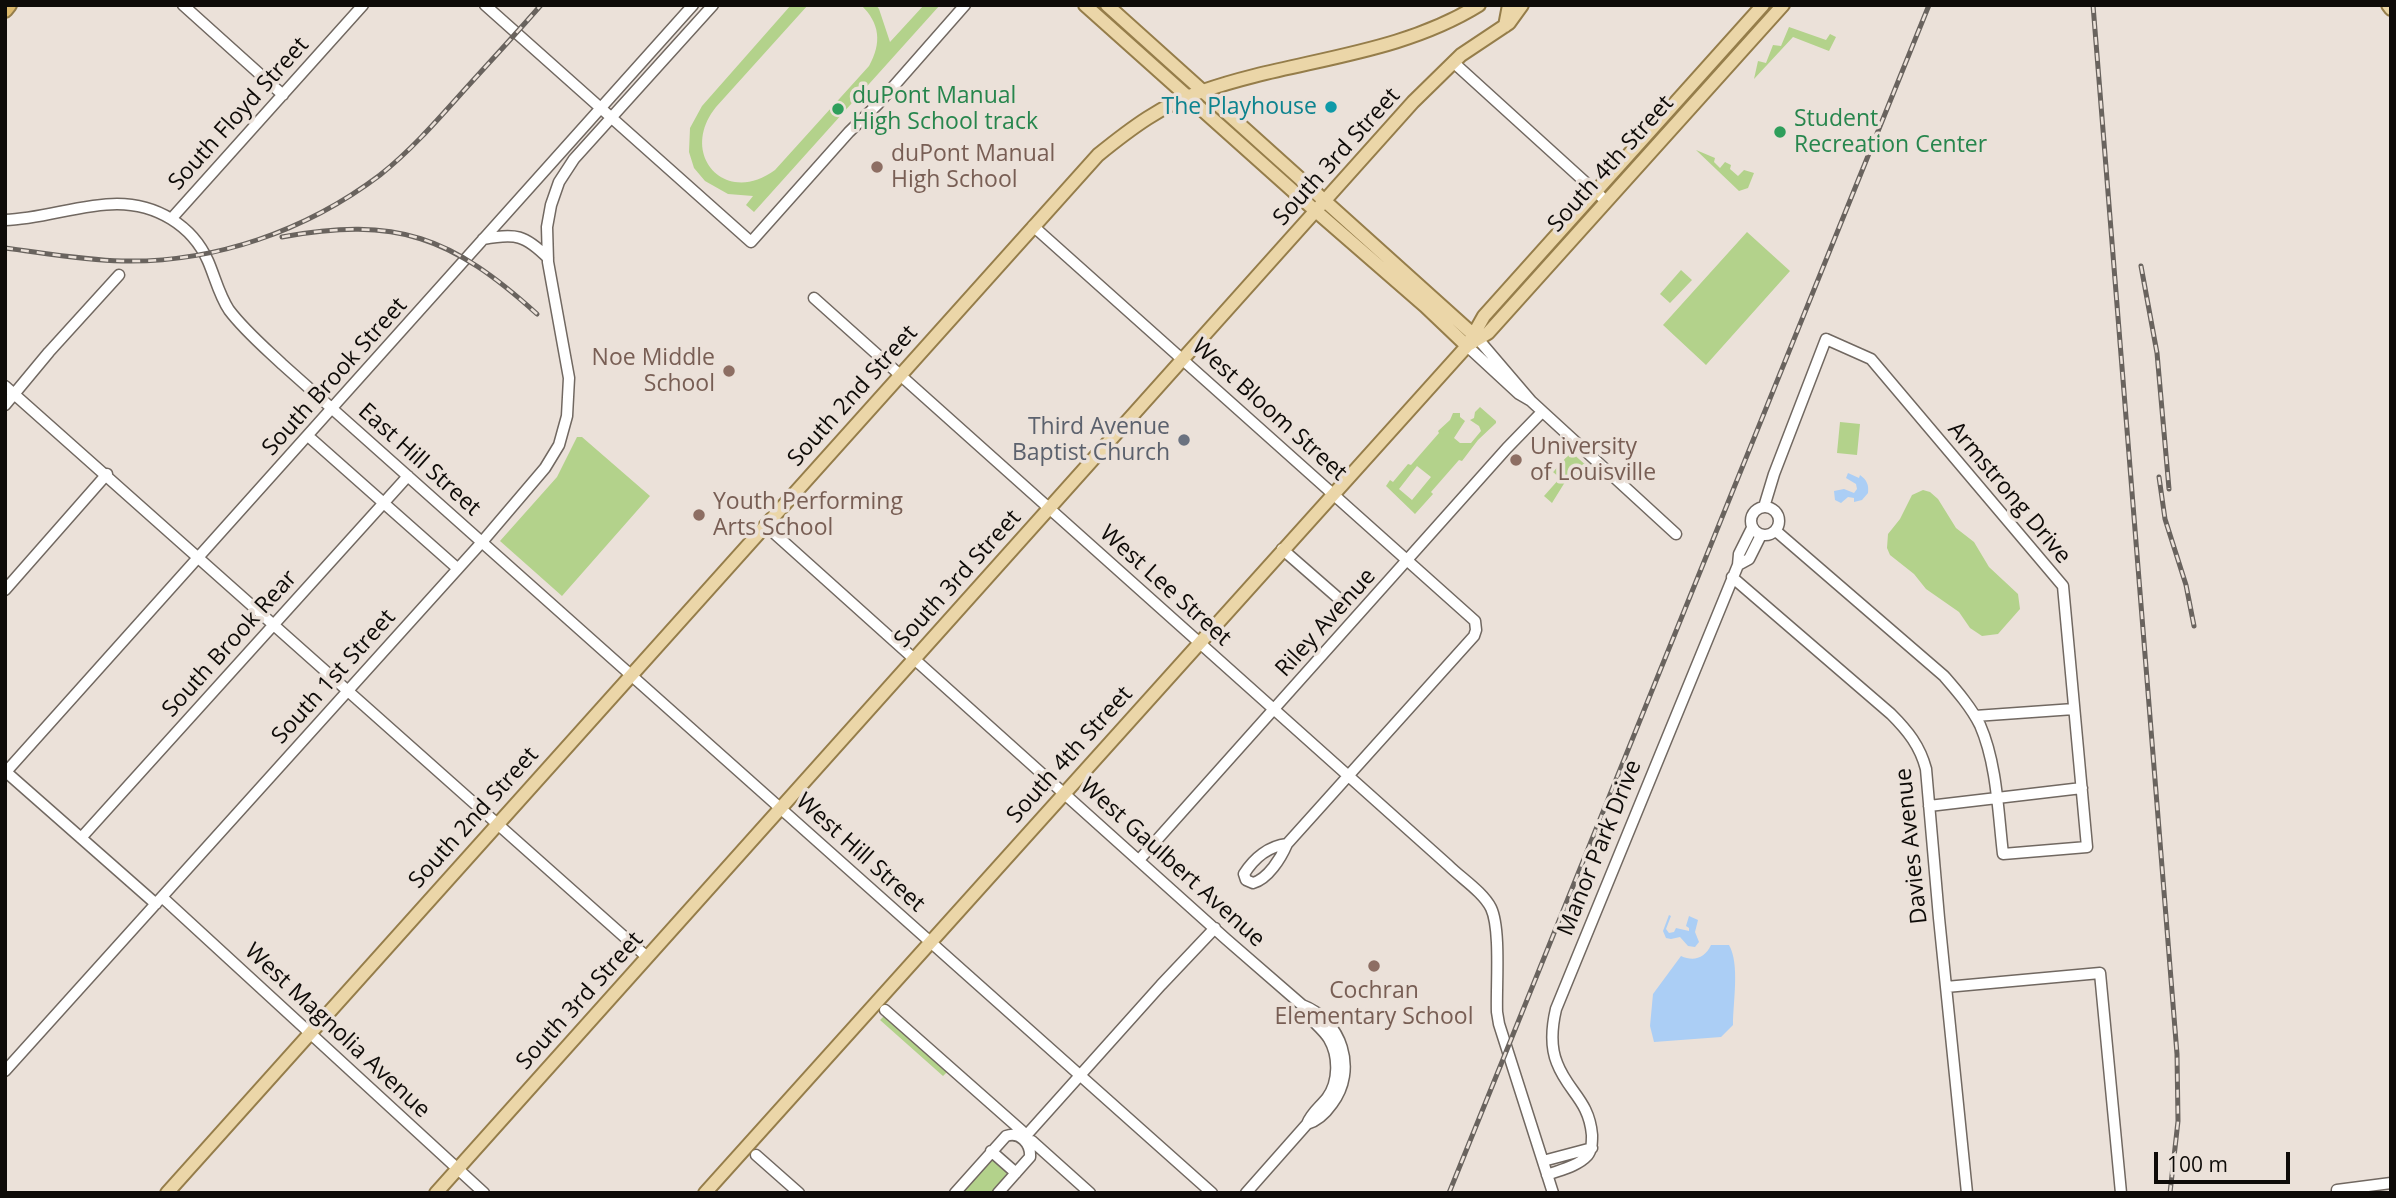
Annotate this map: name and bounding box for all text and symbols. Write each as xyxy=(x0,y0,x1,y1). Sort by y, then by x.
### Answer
street label: South Floyd Street xyxy=(163,32,315,196)
place label: duPont Manual High School track xyxy=(852,82,1038,136)
street label: South 3rd Street xyxy=(1268,82,1406,232)
street label: South 4th Street xyxy=(1542,90,1680,238)
place label: The Playhouse xyxy=(1161,93,1317,121)
marker: The Playhouse xyxy=(1323,99,1339,115)
marker: duPont Manual High School track xyxy=(830,101,846,117)
place label: Student Recreation Center xyxy=(1794,105,1987,159)
marker: Student Recreation Center xyxy=(1772,124,1788,140)
place label: duPont Manual High School xyxy=(891,140,1055,194)
marker: duPont Manual High School xyxy=(869,159,885,175)
street label: South Brook Street xyxy=(257,292,413,462)
street label: South 2nd Street xyxy=(782,320,924,472)
street label: West Bloom Street xyxy=(1186,333,1352,487)
place label: Noe Middle School xyxy=(592,344,715,398)
marker: Noe Middle School xyxy=(721,363,737,379)
street label: East Hill Street xyxy=(352,398,486,522)
place label: Third Avenue Baptist Church xyxy=(1012,413,1170,467)
street label: Armstrong Drive xyxy=(1942,417,2076,569)
marker: Third Avenue Baptist Church xyxy=(1176,432,1192,448)
place label: University of Louisville xyxy=(1530,433,1656,487)
marker: University of Louisville xyxy=(1508,452,1524,468)
place label: Youth Performing Arts School xyxy=(713,488,903,542)
street label: South 3rd Street xyxy=(889,504,1027,654)
marker: Youth Performing Arts School xyxy=(691,507,707,523)
street label: West Lee Street xyxy=(1094,520,1236,652)
street label: Riley Avenue xyxy=(1270,563,1382,683)
street label: South Brook Rear xyxy=(157,565,303,723)
street label: South 1st Street xyxy=(266,604,402,750)
street label: South 4th Street xyxy=(1001,681,1139,829)
street label: South 2nd Street xyxy=(403,742,545,894)
street label: Manor Park Drive xyxy=(1552,756,1648,940)
street label: Davies Avenue xyxy=(1890,767,1934,925)
street label: West Gaulbert Avenue xyxy=(1074,773,1270,953)
street label: West Hill Street xyxy=(790,788,930,918)
street label: South 3rd Street xyxy=(511,926,649,1076)
street label: West Magnolia Avenue xyxy=(239,938,435,1124)
marker: Cochran Elementary School xyxy=(1366,958,1382,974)
place label: Cochran Elementary School xyxy=(1275,977,1473,1031)
scale bar xyxy=(2158,1138,2294,1182)
text: 100 m xyxy=(2167,1150,2228,1178)

